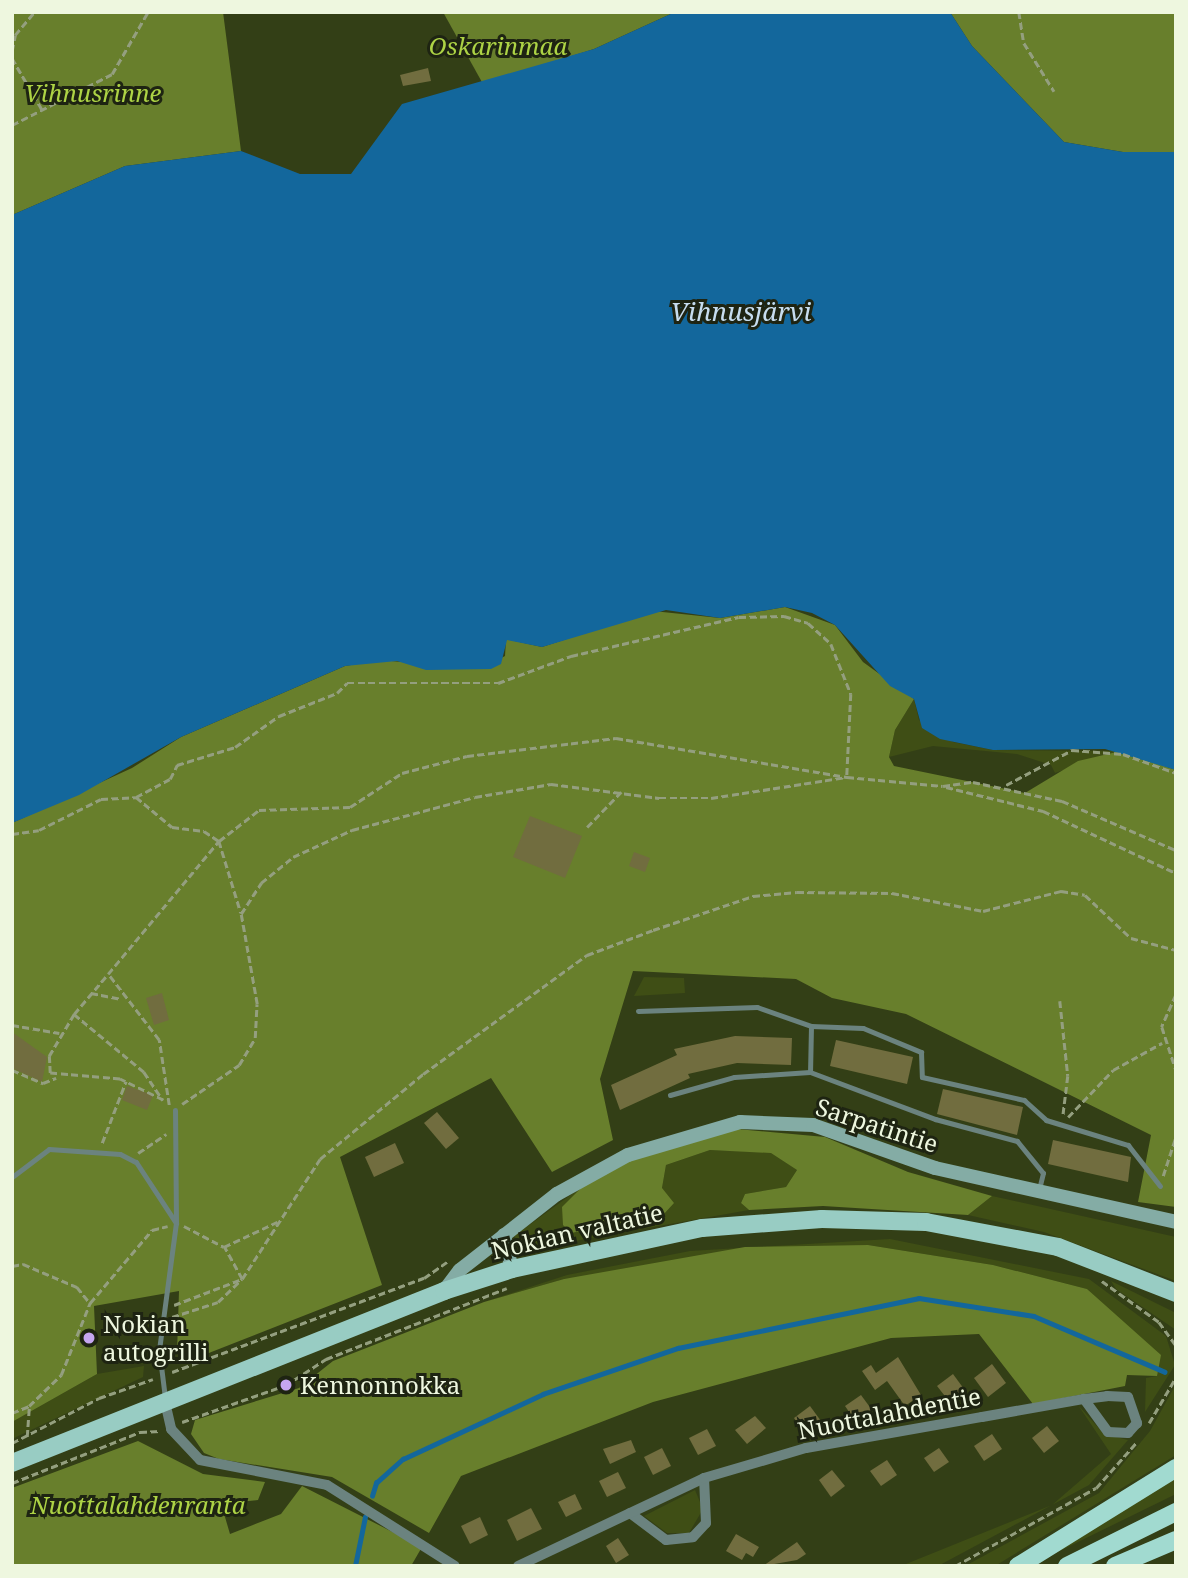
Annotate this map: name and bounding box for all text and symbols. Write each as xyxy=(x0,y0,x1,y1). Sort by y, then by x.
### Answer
park label: Oskarinmaa xyxy=(429,32,567,60)
park label: Vihnusrinne xyxy=(25,79,161,107)
water label: Vihnusjärvi xyxy=(671,296,811,328)
street label: Sarpatintie xyxy=(812,1092,942,1158)
street label: Nokian valtatie xyxy=(489,1197,665,1265)
place label: Nokian autogrilli xyxy=(103,1310,209,1366)
marker: Nokian autogrilli xyxy=(81,1330,97,1346)
place label: Kennonnokka xyxy=(300,1371,460,1399)
marker: Kennonnokka xyxy=(278,1377,294,1393)
street label: Nuottalahdentie xyxy=(795,1381,983,1445)
park label: Nuottalahdenranta xyxy=(30,1491,246,1519)

